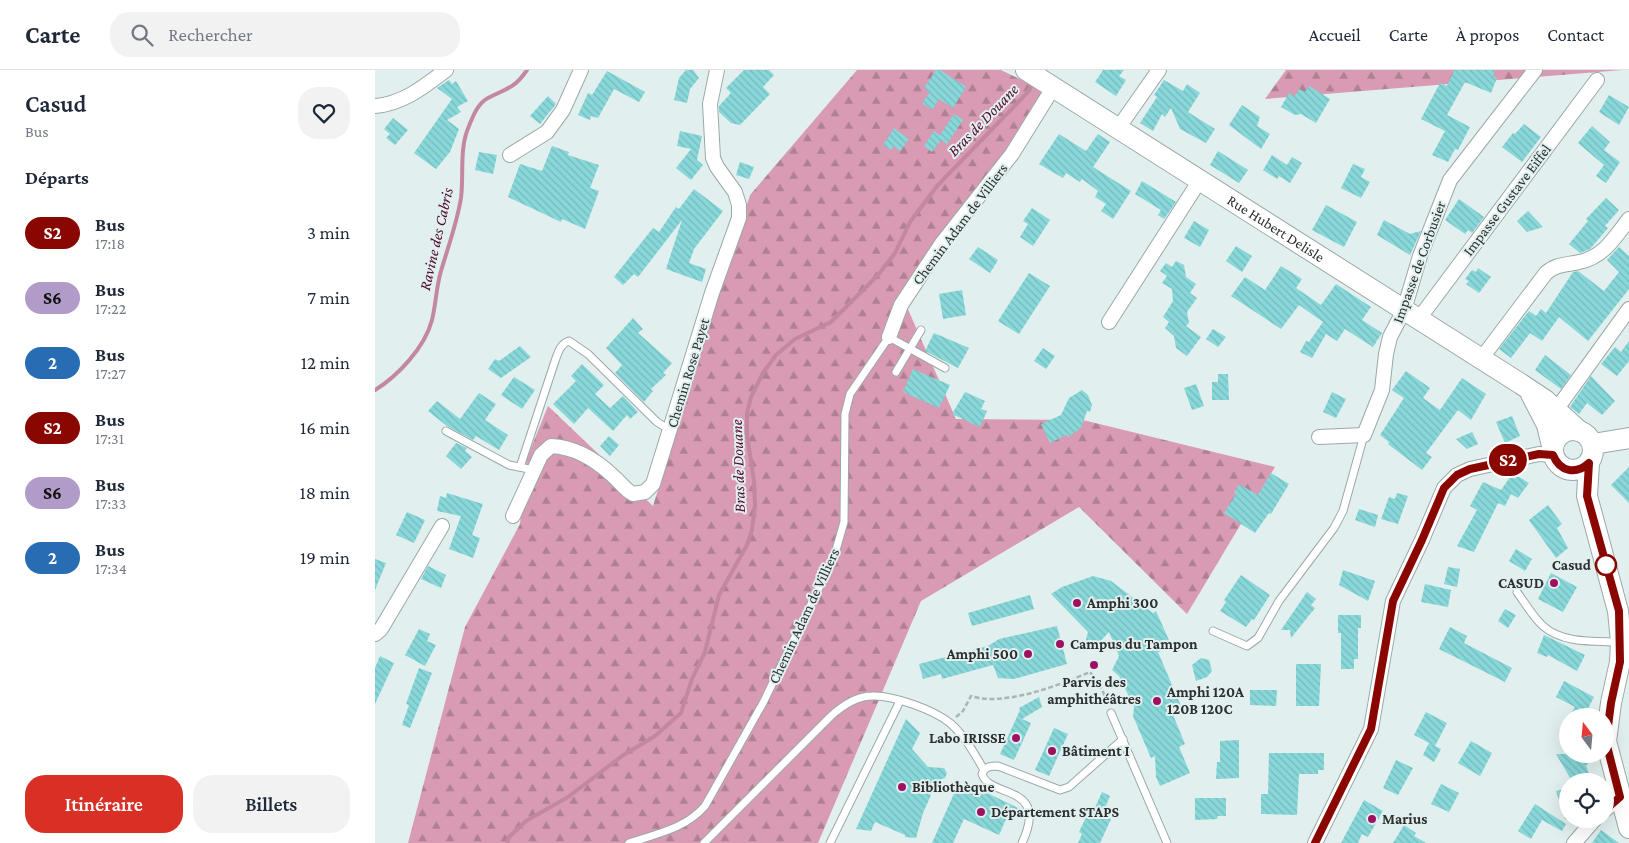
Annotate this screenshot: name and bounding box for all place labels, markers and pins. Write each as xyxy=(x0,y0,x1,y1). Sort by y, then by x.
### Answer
marker: Casud xyxy=(1595,554,1617,576)
place label: Casud xyxy=(1552,557,1592,573)
place label: CASUD xyxy=(1498,575,1544,591)
marker: CASUD xyxy=(1548,577,1560,589)
place label: Amphi 300 xyxy=(1086,595,1158,611)
marker: Amphi 300 xyxy=(1071,597,1083,609)
place label: Campus du Tampon xyxy=(1070,636,1198,652)
marker: Campus du Tampon xyxy=(1054,638,1066,650)
place label: Amphi 500 xyxy=(946,646,1018,662)
marker: Amphi 500 xyxy=(1022,648,1034,660)
marker: Parvis des amphithéâtres xyxy=(1088,659,1100,671)
place label: Parvis des amphithéâtres xyxy=(1047,674,1141,707)
place label: Amphi 120A 120B 120C xyxy=(1166,684,1245,717)
marker: Amphi 120A 120B 120C xyxy=(1151,695,1163,707)
place label: Labo IRISSE xyxy=(929,730,1006,746)
marker: Labo IRISSE xyxy=(1010,732,1022,744)
place label: Bâtiment I xyxy=(1062,743,1130,759)
marker: Bâtiment I xyxy=(1046,745,1058,757)
place label: Bibliothèque xyxy=(912,779,994,795)
marker: Bibliothèque xyxy=(896,781,908,793)
place label: Département STAPS xyxy=(991,804,1120,820)
marker: Département STAPS xyxy=(975,806,987,818)
place label: Marius xyxy=(1382,811,1427,827)
marker: Marius xyxy=(1366,813,1378,825)

